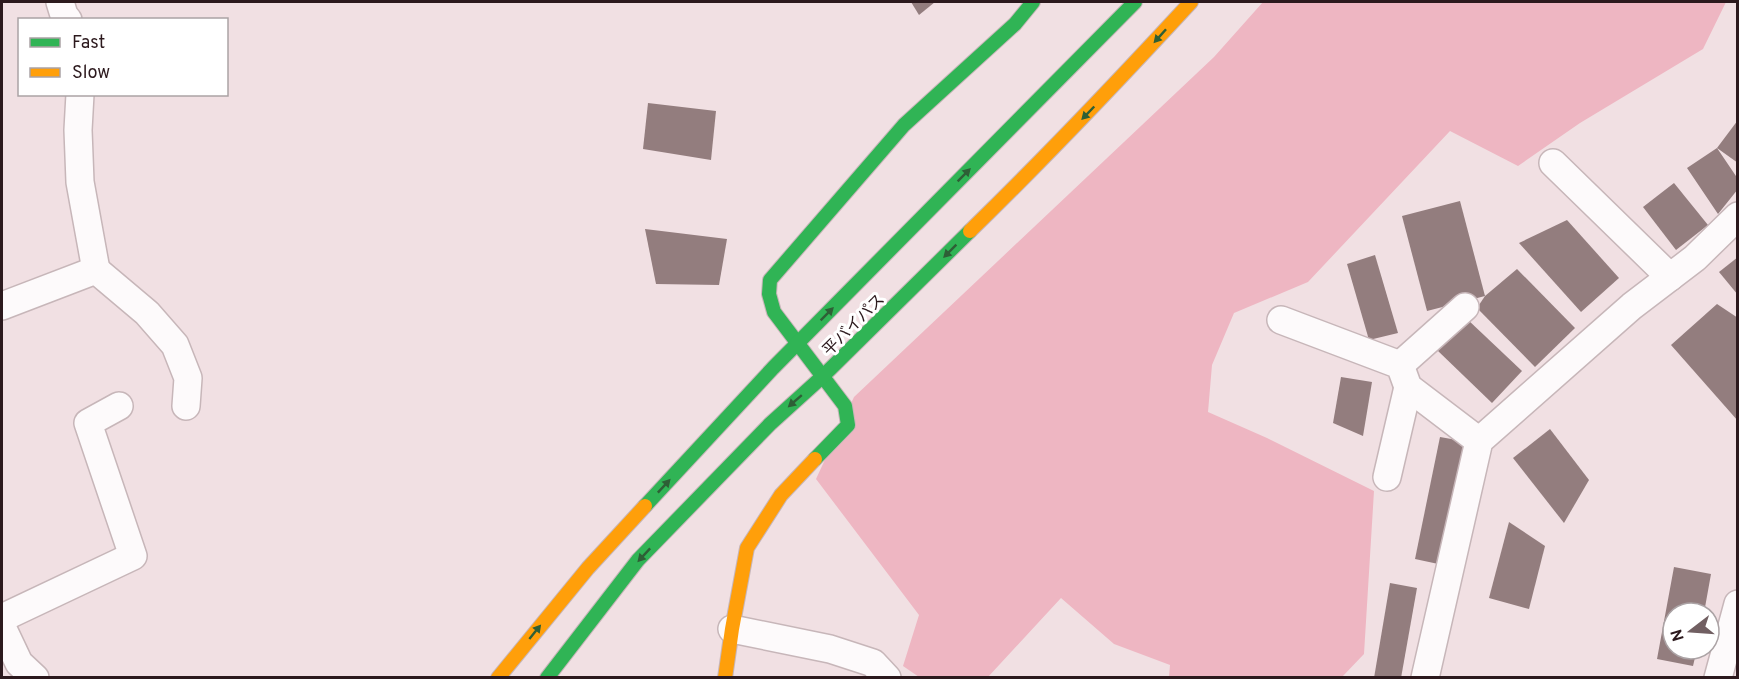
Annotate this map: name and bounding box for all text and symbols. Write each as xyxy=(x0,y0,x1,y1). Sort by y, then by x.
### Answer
legend xyxy=(18,18,228,96)
one-way arrow xyxy=(1154,28,1167,43)
text: Fast xyxy=(72,32,105,55)
text: Slow xyxy=(72,62,110,85)
one-way arrow xyxy=(1081,105,1095,120)
one-way arrow xyxy=(957,169,971,183)
one-way arrow xyxy=(943,244,958,258)
street label: 平バイパス xyxy=(819,290,890,361)
one-way arrow xyxy=(820,306,834,321)
one-way arrow xyxy=(788,394,803,407)
one-way arrow xyxy=(657,479,670,494)
one-way arrow xyxy=(637,548,651,562)
north arrow xyxy=(1661,601,1721,661)
one-way arrow xyxy=(529,624,542,640)
text: N xyxy=(1667,626,1690,643)

